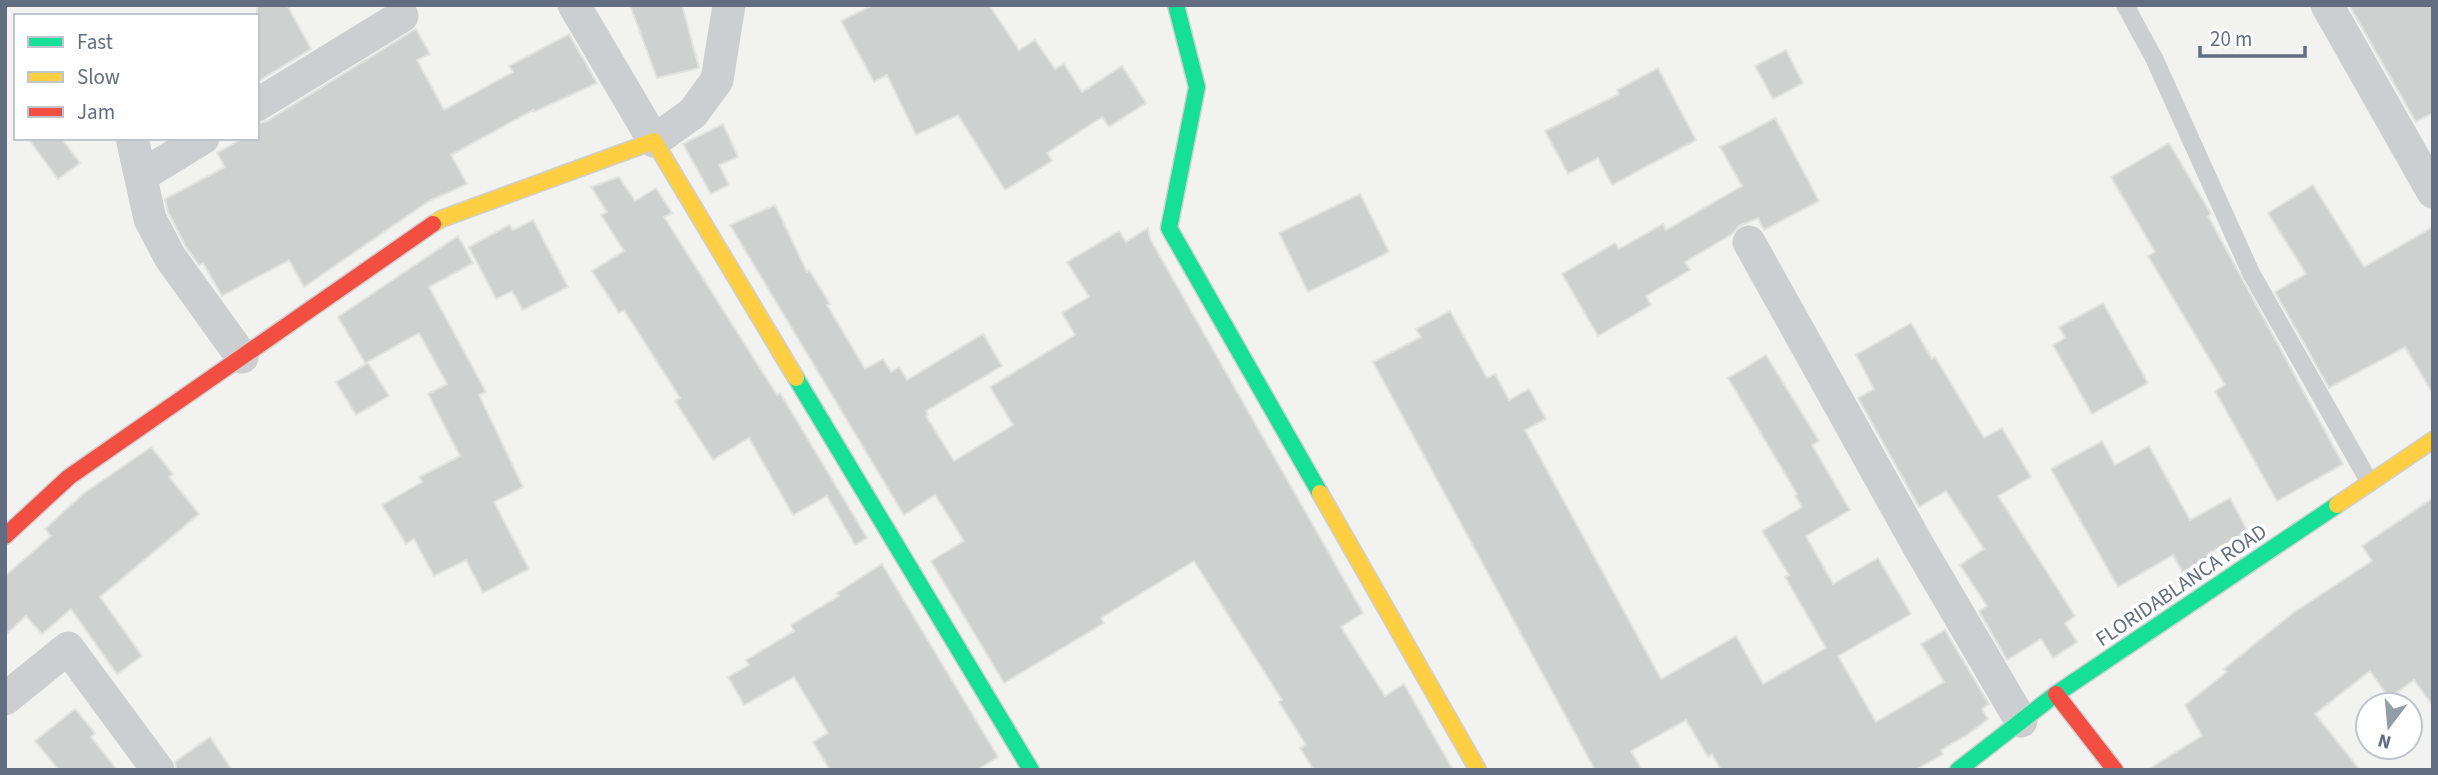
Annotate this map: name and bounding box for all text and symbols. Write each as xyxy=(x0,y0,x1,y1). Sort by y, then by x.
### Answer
legend xyxy=(14,14,259,140)
scale bar xyxy=(2200,14,2305,58)
text: 20 m xyxy=(2210,24,2252,54)
text: Fast xyxy=(77,27,113,57)
text: Slow xyxy=(77,62,120,92)
text: Jam xyxy=(77,97,115,127)
street label: FLORIDABLANCA ROAD xyxy=(2089,516,2273,654)
north arrow xyxy=(2354,691,2424,761)
text: N xyxy=(2375,726,2395,756)

